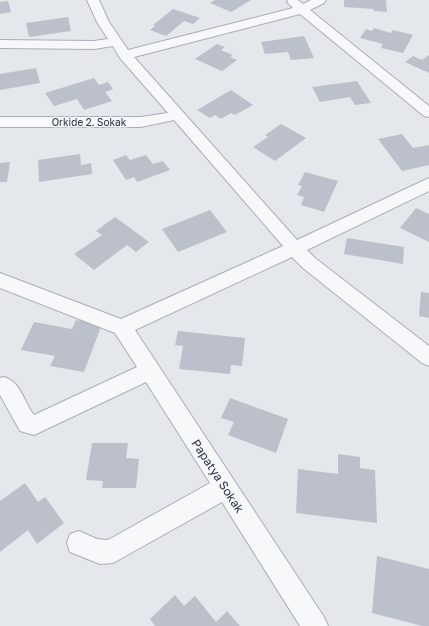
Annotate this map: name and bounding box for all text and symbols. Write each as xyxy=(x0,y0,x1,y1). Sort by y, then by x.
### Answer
street label: Orkide 2. Sokak xyxy=(52,116,127,128)
street label: Papatya Sokak xyxy=(189,436,248,516)

